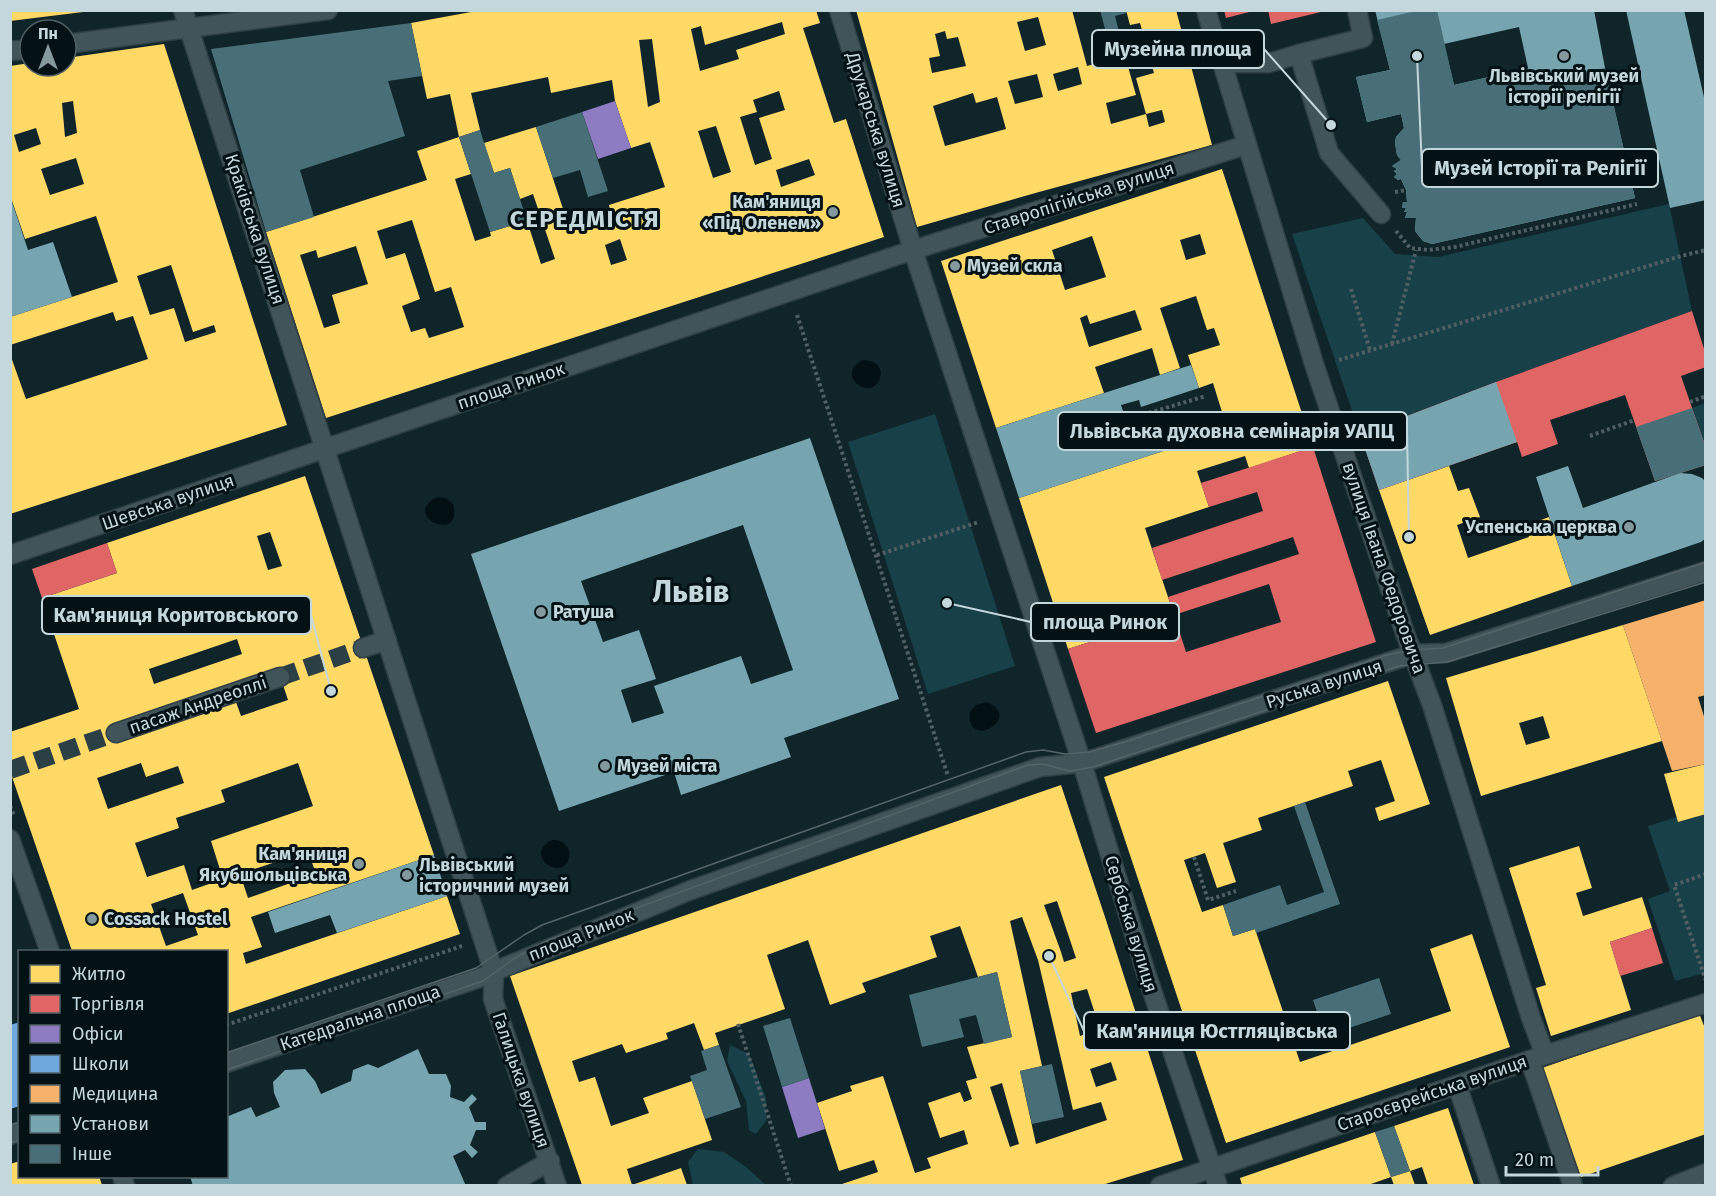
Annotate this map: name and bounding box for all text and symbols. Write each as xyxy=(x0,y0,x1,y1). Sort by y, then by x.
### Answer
north arrow xyxy=(18,18,78,78)
text: Пн xyxy=(38,24,58,43)
callout: Музейна площа xyxy=(1092,30,1264,68)
text: Музейна площа xyxy=(1104,37,1252,61)
street label: Друкарська вулиця xyxy=(842,48,910,211)
marker: Львівський музей історії релігії xyxy=(1557,49,1571,63)
place label: Львівський музей історії релігії xyxy=(1489,65,1639,108)
callout: Музей Історії та Релігії xyxy=(1422,149,1658,187)
street label: Краківська вулиця xyxy=(220,151,290,307)
text: Музей Історії та Релігії xyxy=(1434,156,1647,180)
street label: Ставропігійська вулиця xyxy=(981,157,1177,239)
place label: Кам'яниця «Під Оленем» xyxy=(702,191,821,234)
district label: СЕРЕДМІСТЯ xyxy=(510,205,660,233)
marker: Кам'яниця «Під Оленем» xyxy=(826,205,840,219)
place label: Музей скла xyxy=(967,255,1063,277)
marker: Музей скла xyxy=(948,259,962,273)
street label: площа Ринок xyxy=(455,357,568,415)
callout: Львівська духовна семінарія УАПЦ xyxy=(1058,412,1407,450)
text: Львівська духовна семінарія УАПЦ xyxy=(1070,419,1394,443)
street label: вулиця Івана Федоровича xyxy=(1337,459,1431,677)
street label: Шевська вулиця xyxy=(99,469,237,535)
place label: Успенська церква xyxy=(1464,516,1617,538)
marker: Успенська церква xyxy=(1622,520,1636,534)
district label: Львів xyxy=(652,574,730,610)
callout: Кам'яниця Коритовського xyxy=(42,596,311,634)
place label: Ратуша xyxy=(553,601,614,623)
text: Кам'яниця Коритовського xyxy=(54,603,299,627)
callout: площа Ринок xyxy=(1031,603,1179,641)
marker: Ратуша xyxy=(534,605,548,619)
text: площа Ринок xyxy=(1043,610,1168,634)
street label: Руська вулиця xyxy=(1263,655,1385,713)
street label: пасаж Андреоллі xyxy=(126,671,270,739)
place label: Музей міста xyxy=(617,755,718,777)
marker: Музей міста xyxy=(598,759,612,773)
place label: Кам'яниця Якубшольцівська xyxy=(199,843,347,886)
street label: Сербська вулиця xyxy=(1100,853,1162,995)
place label: Львівський історичний музей xyxy=(419,854,569,897)
marker: Кам'яниця Якубшольцівська xyxy=(352,857,366,871)
marker: Львівський історичний музей xyxy=(400,868,414,882)
street label: площа Ринок xyxy=(525,904,638,966)
place label: Cossack Hostel xyxy=(104,908,228,930)
marker: Cossack Hostel xyxy=(85,912,99,926)
legend xyxy=(18,950,228,1178)
text: Житло xyxy=(72,963,126,985)
street label: Катедральна площа xyxy=(277,980,443,1056)
text: Торгівля xyxy=(72,993,145,1015)
street label: Галицька вулиця xyxy=(487,1009,555,1151)
callout: Кам'яниця Юстгляцівська xyxy=(1084,1012,1350,1050)
text: Кам'яниця Юстгляцівська xyxy=(1096,1019,1338,1043)
text: Офіси xyxy=(72,1023,124,1045)
street label: Староєврейська вулиця xyxy=(1334,1050,1530,1136)
text: Школи xyxy=(72,1053,129,1075)
text: Медицина xyxy=(72,1083,158,1105)
text: Установи xyxy=(72,1113,149,1135)
scale bar xyxy=(1506,1139,1598,1177)
text: Інше xyxy=(72,1143,112,1165)
text: 20 m xyxy=(1515,1149,1554,1171)

